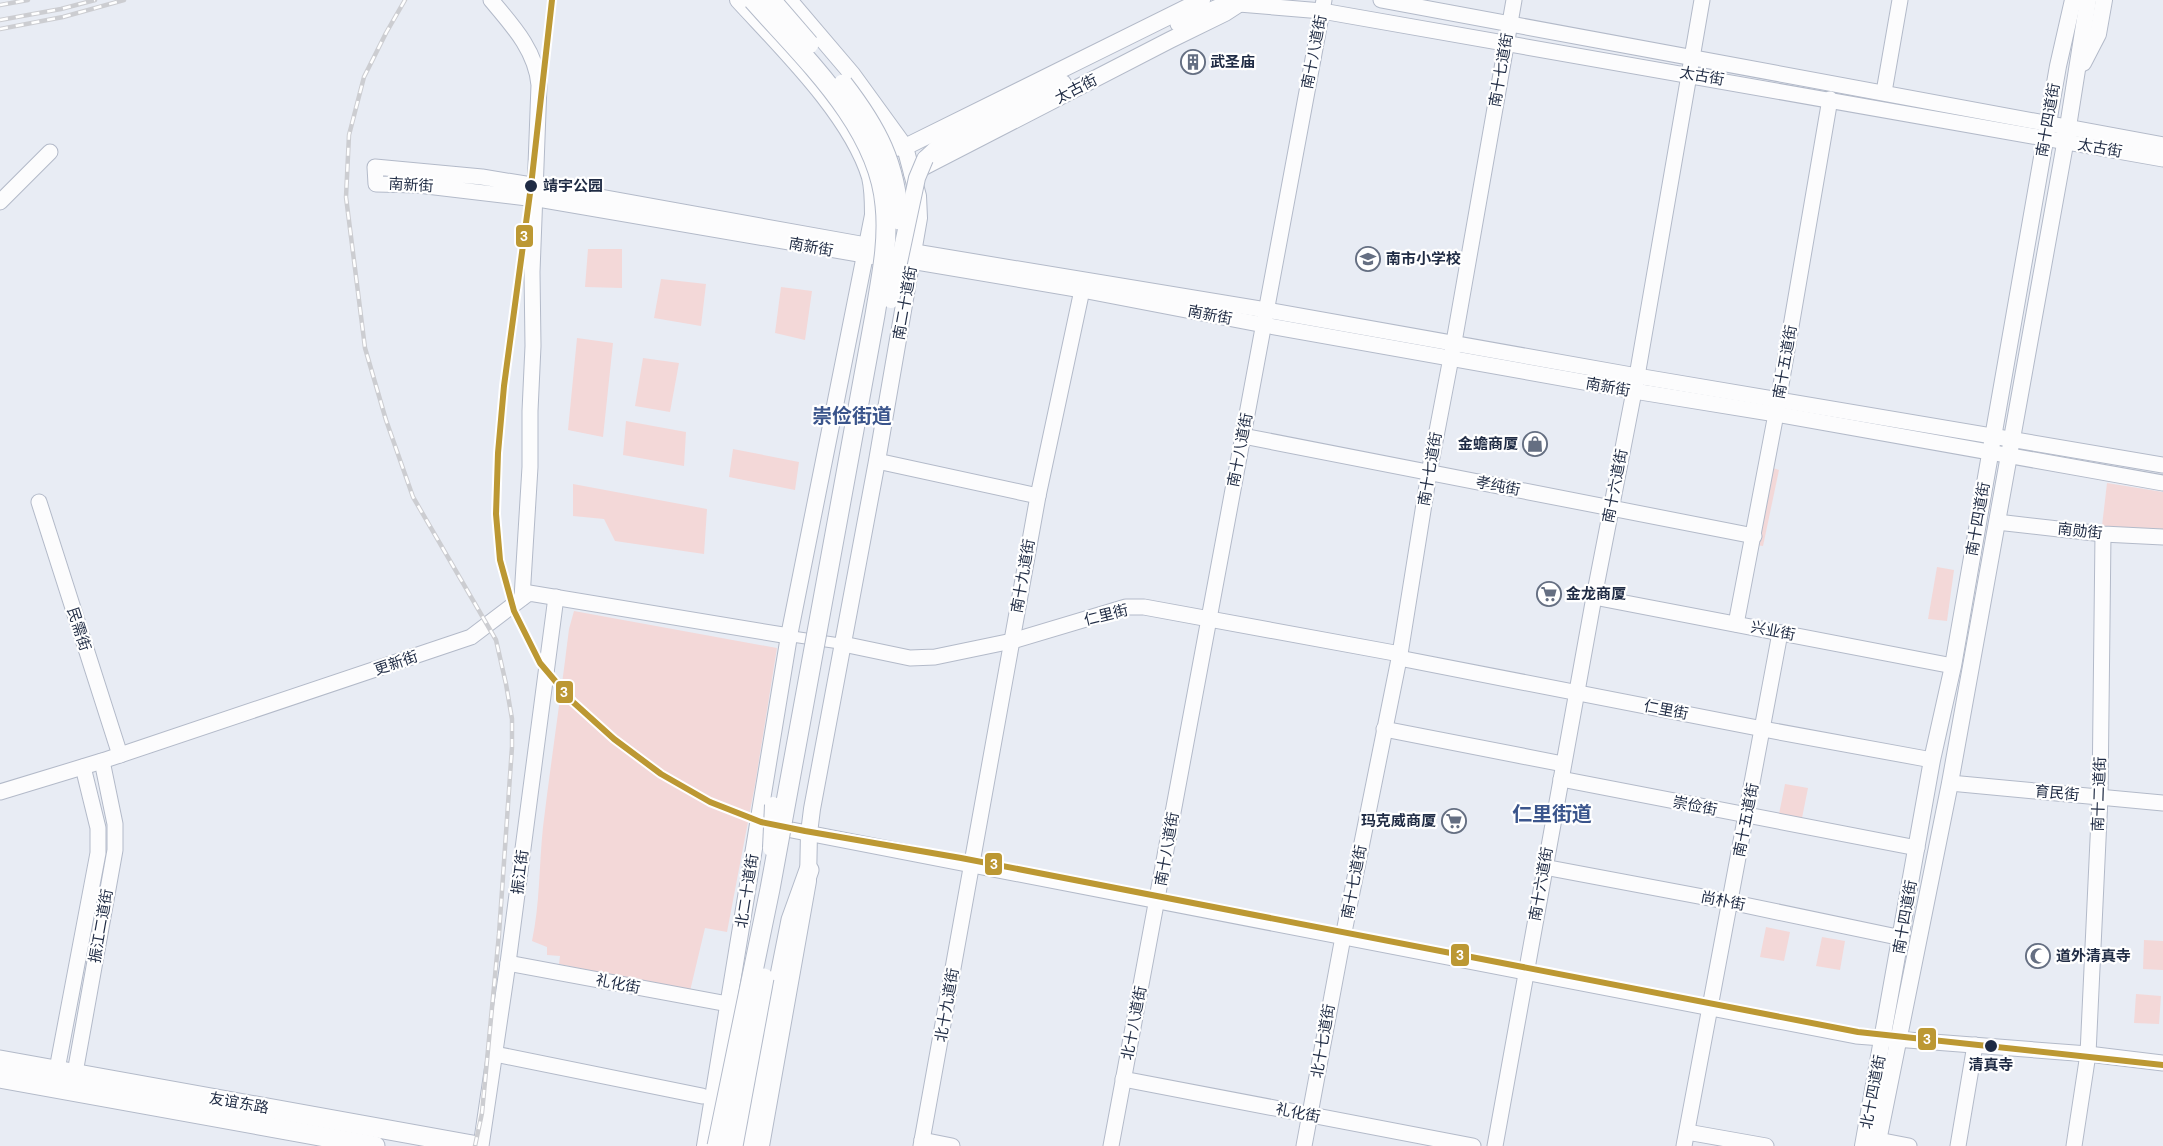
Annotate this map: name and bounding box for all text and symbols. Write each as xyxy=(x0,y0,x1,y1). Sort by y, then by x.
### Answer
street label: 南十八道街 xyxy=(1297,13,1331,91)
street label: 南十七道街 xyxy=(1485,31,1517,109)
building icon: 武圣庙 xyxy=(1180,49,1206,75)
place label: 武圣庙 xyxy=(1210,52,1255,72)
street label: 太古街 xyxy=(1678,62,1726,90)
street label: 太古街 xyxy=(1051,70,1101,108)
street label: 南十四道街 xyxy=(2032,81,2064,159)
street label: 太古街 xyxy=(2076,134,2124,162)
street label: 南新街 xyxy=(388,174,434,196)
place label: 靖宇公园 xyxy=(543,176,603,196)
marker: 靖宇公园 xyxy=(523,178,539,194)
line badge: 3 xyxy=(515,224,534,248)
text: 3 xyxy=(520,227,528,245)
street label: 南新街 xyxy=(787,233,835,261)
school or university icon: 南市小学校 xyxy=(1355,246,1381,272)
place label: 南市小学校 xyxy=(1386,249,1461,269)
street label: 南二十道街 xyxy=(889,264,921,342)
street label: 南新街 xyxy=(1186,301,1234,329)
street label: 南十五道街 xyxy=(1769,323,1801,401)
street label: 南新街 xyxy=(1584,373,1632,401)
district label: 崇俭街道 xyxy=(812,403,892,429)
street label: 南十八道街 xyxy=(1223,411,1257,489)
street label: 南十七道街 xyxy=(1414,430,1446,508)
shop icon: 金蟾商厦 xyxy=(1522,431,1548,457)
place label: 金蟾商厦 xyxy=(1458,434,1518,454)
street label: 南十六道街 xyxy=(1598,447,1632,525)
street label: 孝纯街 xyxy=(1474,472,1522,500)
street label: 南十四道街 xyxy=(1962,480,1994,558)
street label: 南勋街 xyxy=(2057,519,2103,543)
street label: 南十九道街 xyxy=(1007,537,1039,615)
supermarket icon: 金龙商厦 xyxy=(1536,581,1562,607)
place label: 金龙商厦 xyxy=(1566,584,1626,604)
street label: 仁里街 xyxy=(1082,600,1130,630)
street label: 民需街 xyxy=(63,605,95,653)
street label: 兴业街 xyxy=(1749,617,1797,645)
street label: 更新街 xyxy=(371,646,421,680)
line badge: 3 xyxy=(555,680,574,704)
text: 3 xyxy=(560,683,568,701)
street label: 仁里街 xyxy=(1642,696,1690,724)
street label: 南十二道街 xyxy=(2088,756,2110,832)
street label: 南十五道街 xyxy=(1729,781,1763,859)
street label: 育民街 xyxy=(2034,781,2080,805)
street label: 崇俭街 xyxy=(1671,792,1719,820)
district label: 仁里街道 xyxy=(1512,801,1592,827)
supermarket icon: 玛克威商厦 xyxy=(1441,808,1467,834)
street label: 南十八道街 xyxy=(1151,810,1183,888)
place label: 玛克威商厦 xyxy=(1361,811,1436,831)
street label: 南十七道街 xyxy=(1337,843,1371,921)
street label: 南十六道街 xyxy=(1525,845,1557,923)
street label: 振江街 xyxy=(507,848,533,896)
street label: 北二十道街 xyxy=(731,852,763,930)
line badge: 3 xyxy=(984,852,1003,876)
text: 3 xyxy=(990,855,998,873)
street label: 南十四道街 xyxy=(1889,878,1921,956)
street label: 振江二道街 xyxy=(85,887,117,965)
street label: 尚朴街 xyxy=(1699,887,1747,915)
line badge: 3 xyxy=(1450,943,1470,967)
mosque icon: 道外清真寺 xyxy=(2025,943,2051,969)
text: 3 xyxy=(1456,946,1464,964)
place label: 道外清真寺 xyxy=(2056,946,2131,966)
street label: 北十九道街 xyxy=(931,966,963,1044)
street label: 礼化街 xyxy=(594,970,642,998)
street label: 北十八道街 xyxy=(1117,984,1151,1062)
street label: 北十七道街 xyxy=(1307,1002,1339,1080)
line badge: 3 xyxy=(1917,1027,1937,1051)
text: 3 xyxy=(1923,1030,1931,1048)
marker: 清真寺 xyxy=(1983,1038,1999,1054)
street label: 北十四道街 xyxy=(1856,1053,1890,1131)
place label: 清真寺 xyxy=(1968,1055,2014,1075)
street label: 友谊东路 xyxy=(208,1088,270,1118)
street label: 礼化街 xyxy=(1274,1099,1322,1127)

